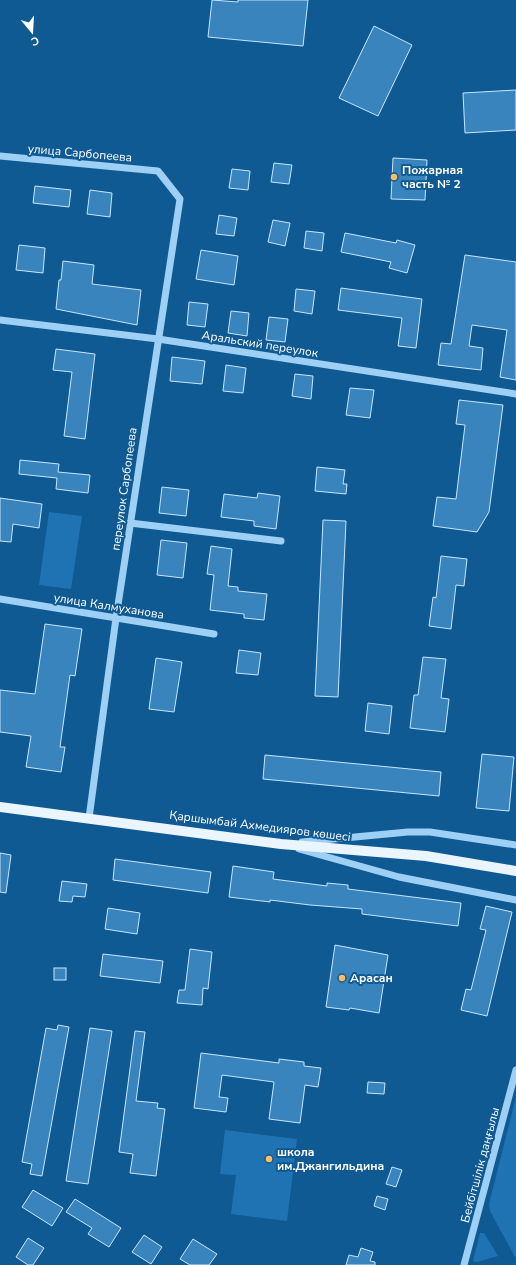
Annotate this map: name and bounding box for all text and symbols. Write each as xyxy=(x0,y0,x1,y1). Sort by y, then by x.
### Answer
north arrow xyxy=(12,12,52,52)
text: С xyxy=(29,33,41,49)
street label: улица Сарбопеева xyxy=(27,140,133,166)
place label: Пожарная часть № 2 xyxy=(402,162,463,192)
marker: Пожарная часть № 2 xyxy=(389,172,399,182)
street label: Аральский переулок xyxy=(201,327,320,361)
street label: переулок Сарбопеева xyxy=(107,426,141,552)
street label: улица Калмуханова xyxy=(53,589,165,623)
street label: Қаршымбай Ахмедияров көшесі xyxy=(168,807,352,845)
place label: Арасан xyxy=(350,970,393,986)
marker: Арасан xyxy=(337,973,347,983)
street label: Бейбітшілік даңғылы xyxy=(457,1106,503,1224)
place label: школа им.Джангильдина xyxy=(277,1144,384,1174)
marker: школа им.Джангильдина xyxy=(264,1154,274,1164)

